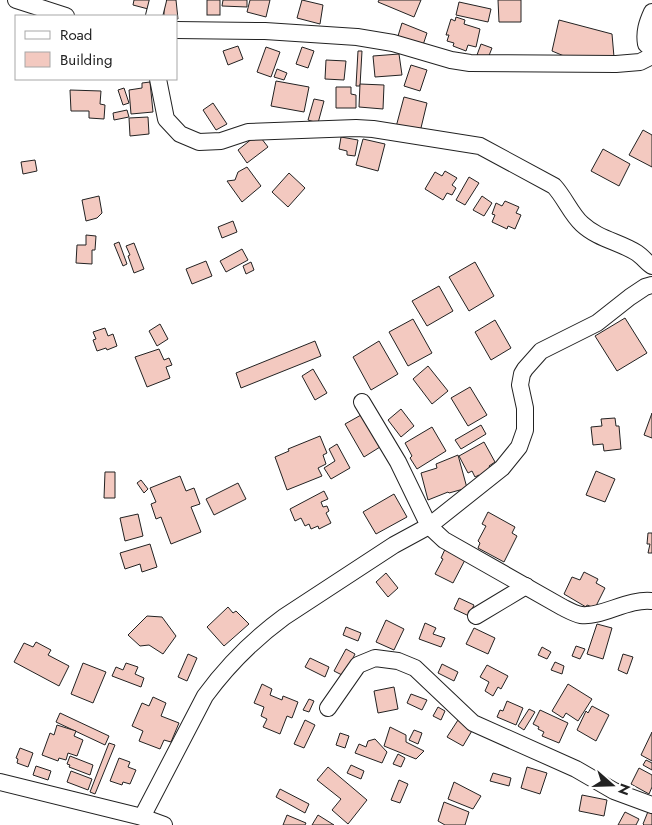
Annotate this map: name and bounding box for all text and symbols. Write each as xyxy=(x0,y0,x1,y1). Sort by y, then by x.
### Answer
legend xyxy=(15,15,178,80)
text: Road xyxy=(60,24,92,46)
text: Building xyxy=(60,49,112,71)
north arrow xyxy=(587,760,637,810)
text: N xyxy=(613,781,636,798)

